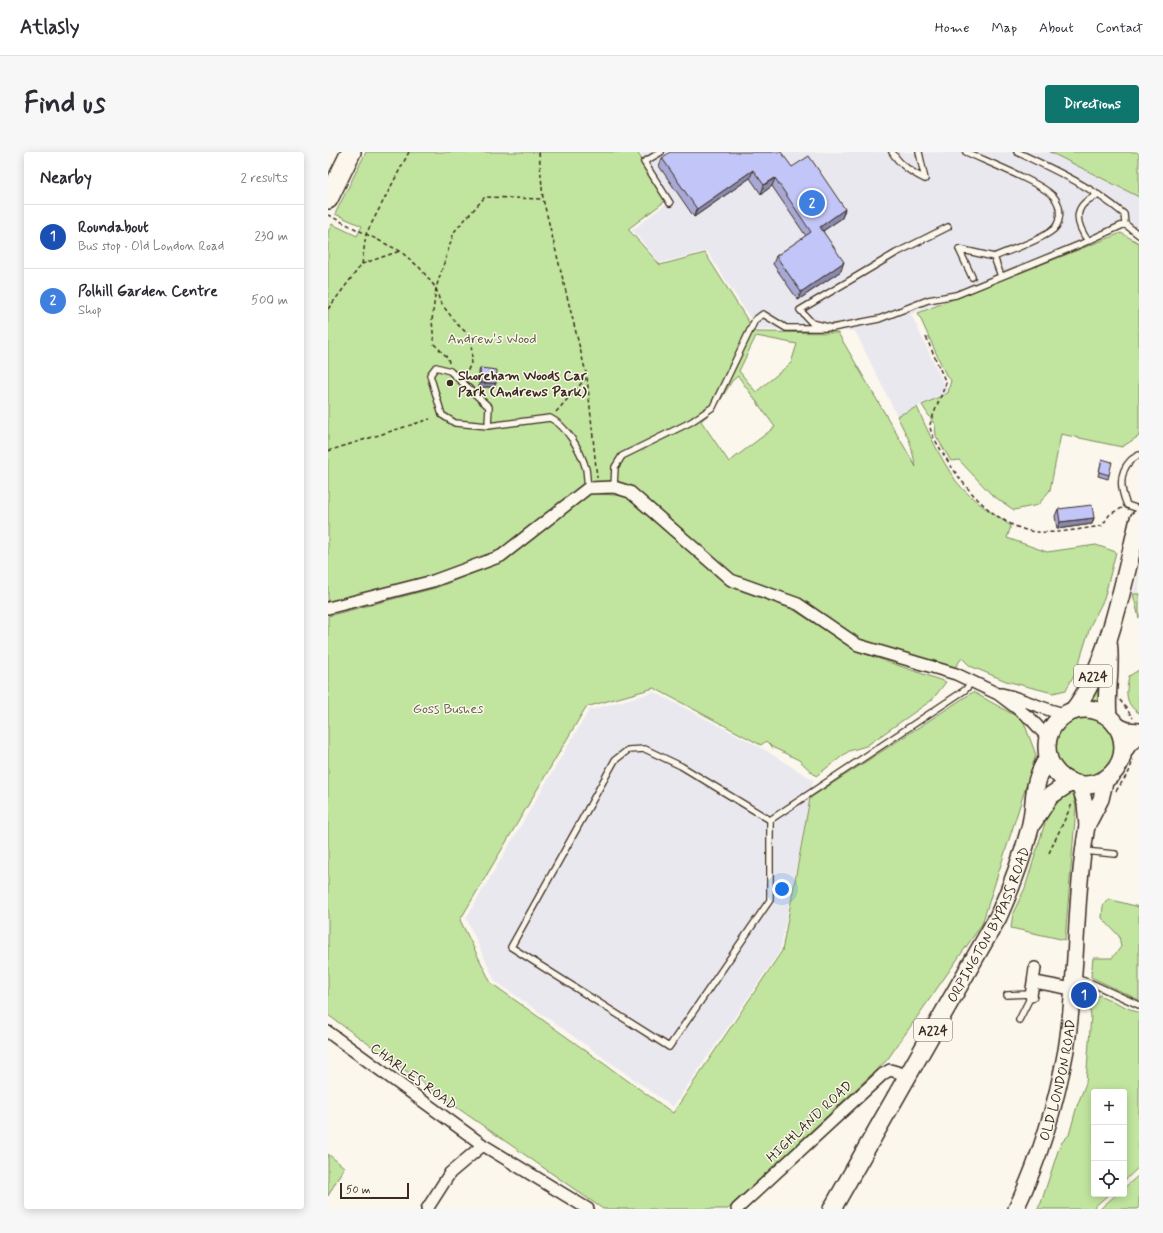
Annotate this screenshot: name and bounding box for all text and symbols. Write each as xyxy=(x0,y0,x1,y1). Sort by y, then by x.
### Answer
text: Atlasly xyxy=(20,15,79,40)
text: Home xyxy=(935,19,969,37)
text: Map xyxy=(991,19,1017,37)
text: About xyxy=(1039,19,1074,37)
text: Contact xyxy=(1096,19,1143,37)
button: Directions xyxy=(1045,85,1139,123)
text: Find us xyxy=(24,86,105,123)
text: Nearby xyxy=(40,167,92,189)
text: 2 results xyxy=(241,170,288,187)
pin: 2 xyxy=(799,188,825,218)
text: Roundabout xyxy=(78,218,149,238)
text: 1 xyxy=(50,228,56,245)
text: 230 m xyxy=(254,228,288,245)
text: Bus stop · Old London Road xyxy=(78,238,224,255)
text: Polhill Garden Centre xyxy=(78,282,218,302)
text: 2 xyxy=(50,292,56,309)
text: 500 m xyxy=(251,292,288,309)
text: Shop xyxy=(78,302,102,319)
park label: Andrew's Wood xyxy=(447,330,537,348)
place label: Shoreham Woods Car Park (Andrews Park) xyxy=(458,367,588,401)
marker: Shoreham Woods Car Park (Andrews Park) xyxy=(445,378,455,388)
road number: A224 xyxy=(1074,665,1112,687)
park label: Goss Bushes xyxy=(413,700,483,718)
street label: ORPINGTON BYPASS ROAD xyxy=(943,845,1034,1006)
your location xyxy=(772,879,792,899)
pin: 1 xyxy=(1071,980,1097,1010)
street label: OLD LONDON ROAD xyxy=(1036,1018,1080,1143)
road number: A224 xyxy=(914,1019,952,1041)
street label: CHARLES ROAD xyxy=(367,1039,460,1114)
street label: HIGHLAND ROAD xyxy=(763,1077,857,1166)
map controls xyxy=(1091,1089,1127,1197)
button: + xyxy=(1091,1089,1127,1125)
button: − xyxy=(1091,1125,1127,1161)
button: locate xyxy=(1091,1161,1127,1197)
scale bar xyxy=(340,1181,409,1200)
text: 50 m xyxy=(346,1183,371,1197)

